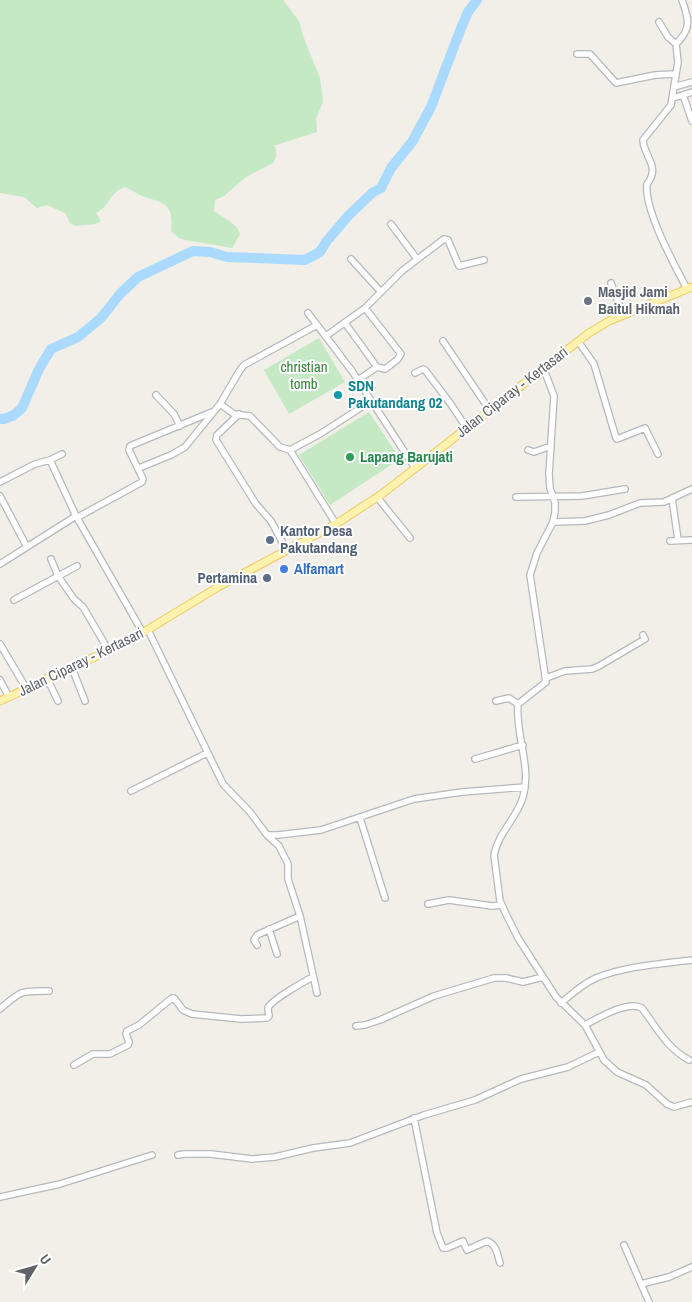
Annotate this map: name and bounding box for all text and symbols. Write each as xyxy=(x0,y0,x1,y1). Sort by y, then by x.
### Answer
place label: Masjid Jami Baitul Hikmah xyxy=(598,281,680,319)
marker: Masjid Jami Baitul Hikmah xyxy=(582,295,594,307)
street label: Jalan Ciparay - Kertasari xyxy=(451,341,572,442)
park label: christian tomb xyxy=(280,356,328,394)
place label: SDN Pakutandang 02 xyxy=(348,375,442,413)
marker: SDN Pakutandang 02 xyxy=(332,389,344,401)
place label: Lapang Barujati xyxy=(360,446,453,467)
marker: Lapang Barujati xyxy=(344,451,356,463)
place label: Kantor Desa Pakutandang xyxy=(280,520,358,558)
marker: Kantor Desa Pakutandang xyxy=(264,534,276,546)
place label: Alfamart xyxy=(294,558,344,579)
marker: Alfamart xyxy=(278,563,290,575)
place label: Pertamina xyxy=(198,567,257,588)
marker: Pertamina xyxy=(261,572,273,584)
street label: Jalan Ciparay - Kertasari xyxy=(15,622,147,701)
north arrow xyxy=(10,1242,60,1292)
text: U xyxy=(36,1250,55,1268)

